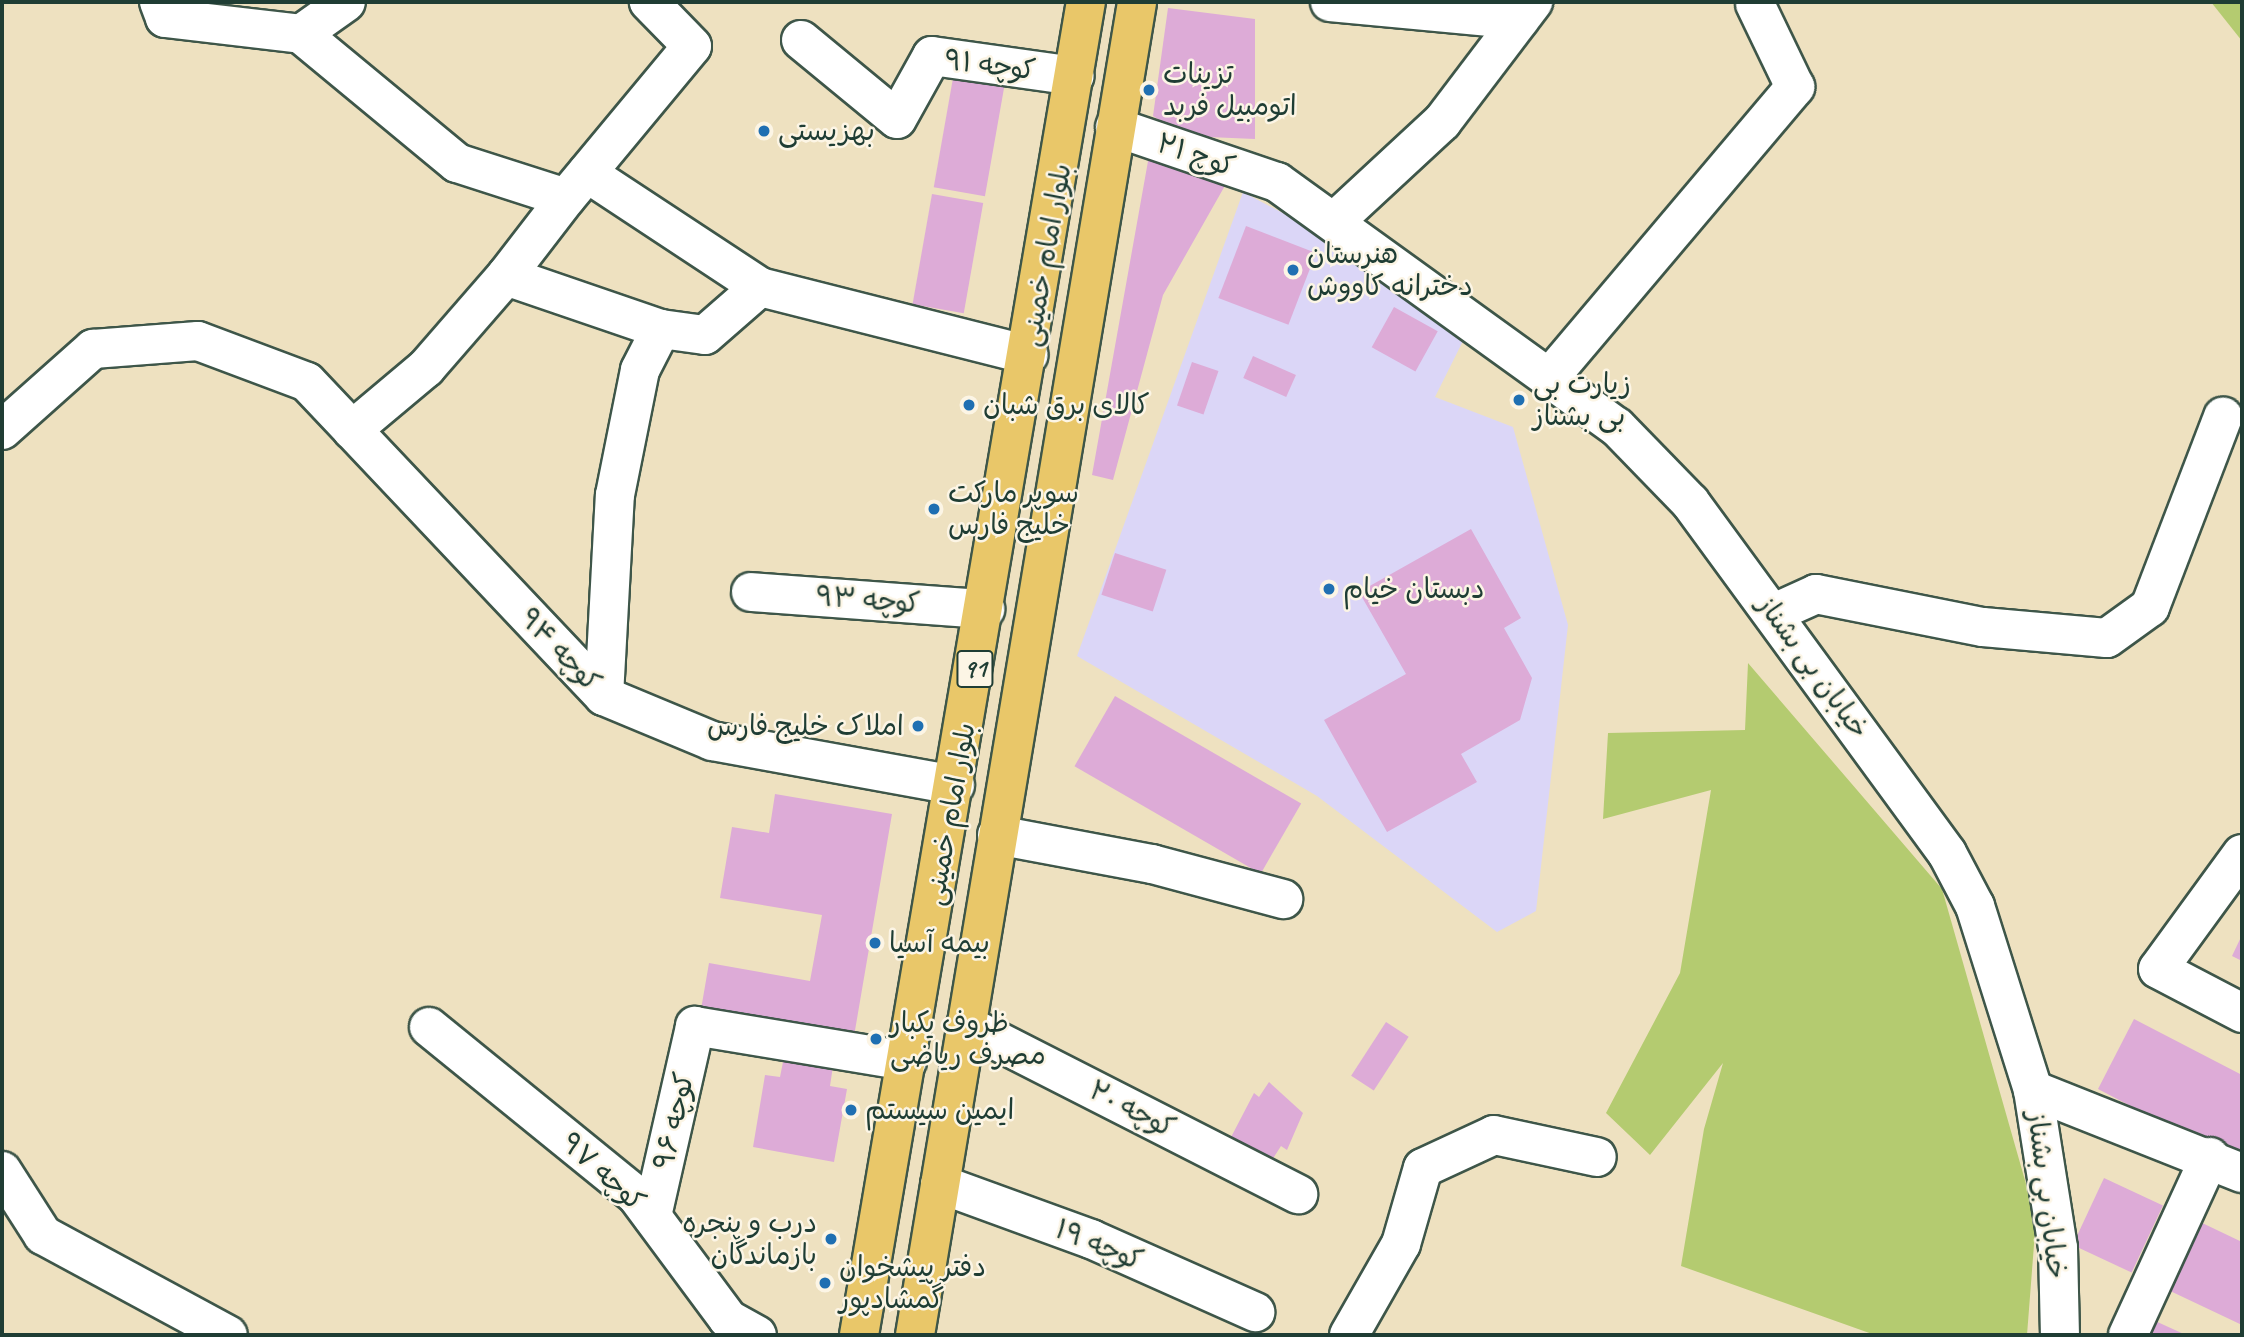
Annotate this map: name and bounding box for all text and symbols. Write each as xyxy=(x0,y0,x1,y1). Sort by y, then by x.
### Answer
street label: کوچه ۹۱ xyxy=(942,43,1038,87)
place label: تزینات اتومبیل فربد xyxy=(1163,57,1297,123)
marker: تزینات اتومبیل فربد xyxy=(1141,82,1157,98)
place label: بهزیستی xyxy=(778,114,875,148)
marker: بهزیستی xyxy=(756,123,772,139)
street label: کوچ ۲۱ xyxy=(1152,126,1240,184)
street label: بلوار امام خمینی xyxy=(1013,161,1079,349)
place label: هنرستان دخترانه کاووش xyxy=(1307,237,1473,303)
marker: هنرستان دخترانه کاووش xyxy=(1285,262,1301,278)
place label: زیارت بی بی بشناز xyxy=(1533,367,1631,433)
place label: کالای برق شبان xyxy=(983,388,1150,422)
marker: زیارت بی بی بشناز xyxy=(1511,392,1527,408)
marker: کالای برق شبان xyxy=(961,397,977,413)
place label: سوپر مارکت خلیج فارس xyxy=(948,476,1079,542)
marker: سوپر مارکت خلیج فارس xyxy=(926,501,942,517)
place label: دبستان خیام xyxy=(1343,572,1484,606)
street label: کوچه ۹۳ xyxy=(815,580,921,620)
marker: دبستان خیام xyxy=(1321,581,1337,597)
street label: خیابان بی بشناز xyxy=(1750,589,1876,745)
street label: کوچه ۹۴ xyxy=(512,601,608,699)
road number: 91 xyxy=(956,646,994,692)
place label: املاک خلیج فارس xyxy=(707,709,904,743)
marker: املاک خلیج فارس xyxy=(910,718,926,734)
street label: بلوار امام خمینی xyxy=(917,720,983,908)
place label: بیمه آسیا xyxy=(889,926,990,960)
marker: بیمه آسیا xyxy=(867,935,883,951)
place label: ظروف یکبار مصرف ریاضی xyxy=(890,1006,1046,1072)
marker: ظروف یکبار مصرف ریاضی xyxy=(868,1031,884,1047)
street label: کوچه ۹۶ xyxy=(647,1069,701,1173)
street label: کوچه ۲۰ xyxy=(1083,1073,1181,1145)
place label: ایمین سیستم xyxy=(865,1093,1014,1127)
marker: ایمین سیستم xyxy=(843,1102,859,1118)
street label: خیابان بی بشناز xyxy=(2020,1109,2074,1281)
street label: کوچه ۹۷ xyxy=(554,1126,652,1218)
place label: درب و پنجره بازماندگان xyxy=(682,1206,817,1272)
street label: کوچه ۱۹ xyxy=(1050,1212,1148,1278)
marker: درب و پنجره بازماندگان xyxy=(823,1231,839,1247)
place label: دفتر پیشخوان گمشادپور xyxy=(839,1250,986,1316)
marker: دفتر پیشخوان گمشادپور xyxy=(817,1275,833,1291)

